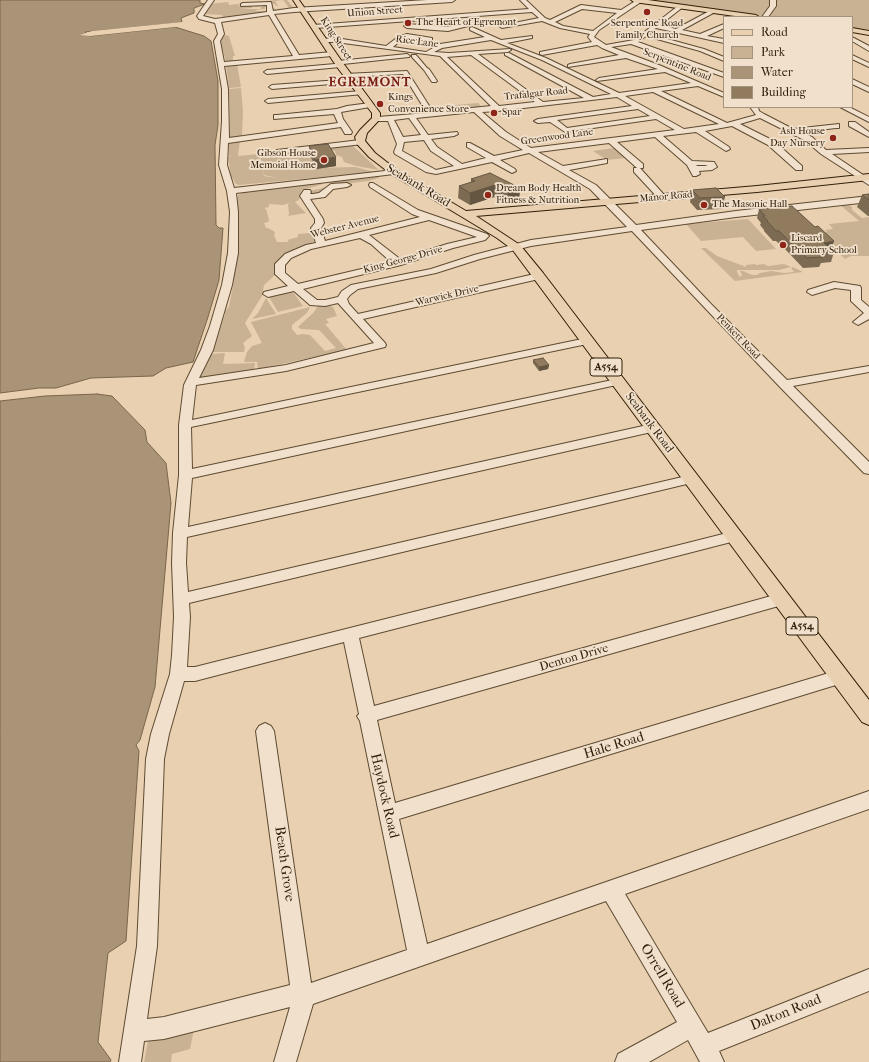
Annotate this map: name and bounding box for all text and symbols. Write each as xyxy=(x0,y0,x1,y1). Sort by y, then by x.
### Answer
street label: Union Street xyxy=(347,4,403,20)
marker: Serpentine Road Family Church xyxy=(642,7,652,17)
street label: King Street xyxy=(317,15,355,63)
legend xyxy=(723,16,853,108)
place label: The Heart of Egremont xyxy=(416,17,517,29)
marker: The Heart of Egremont xyxy=(403,18,413,28)
place label: Serpentine Road Family Church xyxy=(611,18,683,42)
text: Road xyxy=(761,25,788,39)
street label: Rice Lane xyxy=(395,33,439,51)
text: Park xyxy=(761,45,785,59)
street label: Serpentine Road xyxy=(641,46,713,84)
text: Water xyxy=(761,65,793,79)
district label: EGREMONT xyxy=(329,75,411,91)
street label: Trafalgar Road xyxy=(503,85,569,103)
text: Building xyxy=(761,85,806,99)
place label: Kings Convenience Store xyxy=(388,92,469,116)
marker: Kings Convenience Store xyxy=(375,99,385,109)
place label: Spar xyxy=(502,107,521,119)
marker: Spar xyxy=(489,108,499,118)
street label: Greenwood Lane xyxy=(520,126,594,148)
place label: Ash House Day Nursery xyxy=(770,126,825,150)
marker: Ash House Day Nursery xyxy=(828,133,838,143)
place label: Gibson House Memoial Home xyxy=(250,148,316,172)
marker: Gibson House Memoial Home xyxy=(319,155,329,165)
street label: Seabank Road xyxy=(383,161,453,211)
place label: Dream Body Health Fitness & Nutrition xyxy=(496,183,581,206)
street label: Manor Road xyxy=(639,189,693,205)
marker: Dream Body Health Fitness & Nutrition xyxy=(483,190,493,200)
place label: The Masonic Hall xyxy=(712,199,787,211)
marker: The Masonic Hall xyxy=(699,200,709,210)
street label: Webster Avenue xyxy=(309,213,381,241)
place label: Liscard Primary School xyxy=(791,233,857,256)
marker: Liscard Primary School xyxy=(778,240,788,250)
street label: King George Drive xyxy=(362,244,444,276)
street label: Warwick Drive xyxy=(414,283,480,309)
street label: Penkett Road xyxy=(714,312,762,362)
road number: A554 xyxy=(590,358,622,376)
street label: Seabank Road xyxy=(622,390,676,456)
road number: A554 xyxy=(786,617,818,635)
street label: Denton Drive xyxy=(538,641,610,675)
street label: Hale Road xyxy=(582,729,646,763)
street label: Haydock Road xyxy=(366,752,402,840)
street label: Beach Grove xyxy=(270,825,298,903)
street label: Orrell Road xyxy=(636,941,688,1011)
street label: Dalton Road xyxy=(748,991,824,1035)

